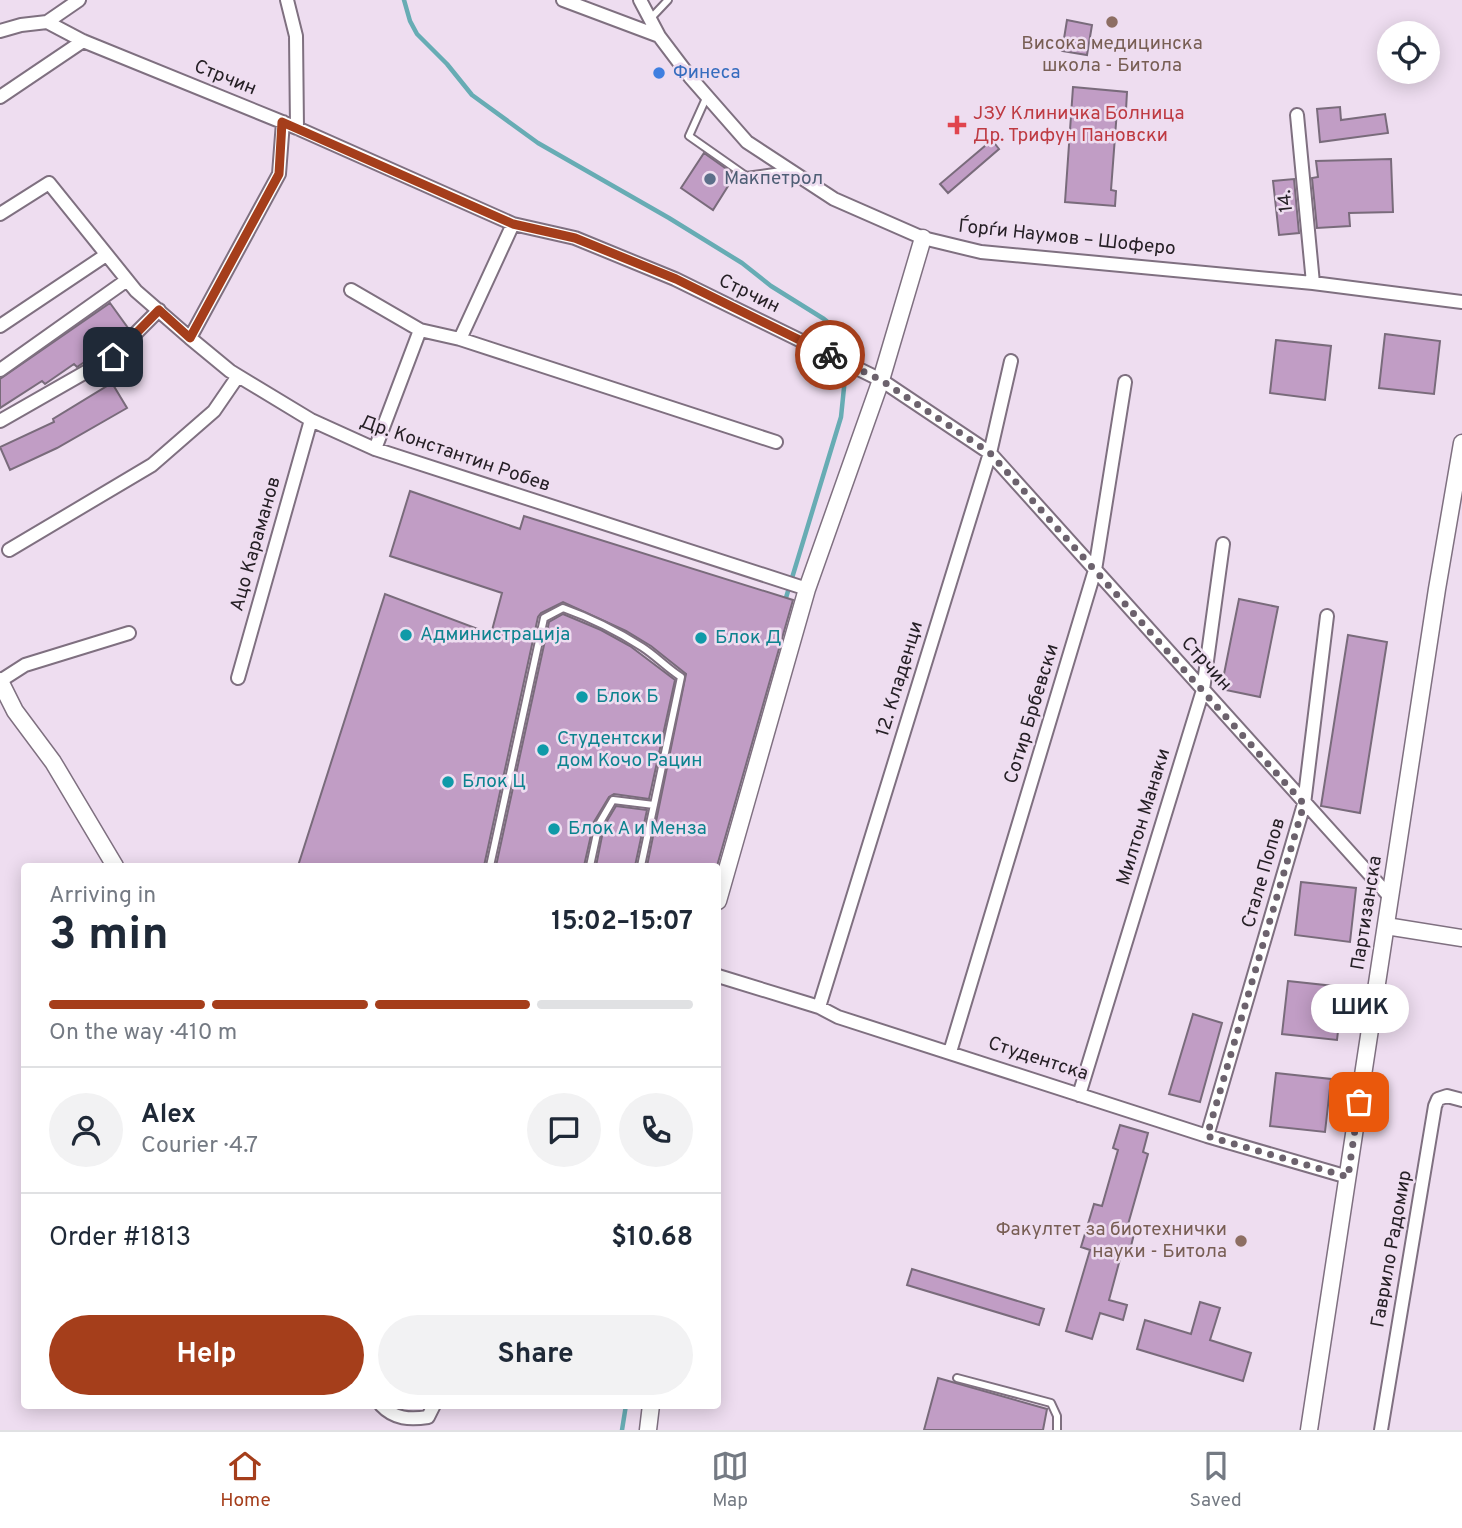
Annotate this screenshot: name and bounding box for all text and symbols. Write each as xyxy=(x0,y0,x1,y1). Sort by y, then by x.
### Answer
marker: Висока медицинска школа - Битола xyxy=(1104,14,1120,30)
map controls xyxy=(1377,21,1440,84)
button: locate xyxy=(1377,21,1440,84)
place label: Висока медицинска школа - Битола xyxy=(1021,32,1203,78)
street label: Стрчин xyxy=(190,55,260,101)
place label: Финеса xyxy=(673,61,740,85)
marker: Финеса xyxy=(651,65,667,81)
place label: ЈЗУ Клиничка Болница Др. Трифун Пановски xyxy=(973,102,1184,148)
marker: ЈЗУ Клиничка Болница Др. Трифун Пановски xyxy=(947,115,967,135)
place label: Макпетрол xyxy=(724,167,823,191)
marker: Макпетрол xyxy=(702,171,718,187)
street label: 14. xyxy=(1273,188,1299,214)
street label: Ѓорѓи Наумов – Шоферо xyxy=(957,214,1177,261)
street label: Стрчин xyxy=(714,269,784,319)
courier xyxy=(795,320,865,390)
pin xyxy=(83,327,143,387)
icon: bike xyxy=(811,336,849,374)
icon: home xyxy=(94,338,132,376)
street label: Др. Константин Робев xyxy=(357,410,553,498)
street label: Ацо Караманов xyxy=(225,474,287,614)
street label: 12. Кладенци xyxy=(871,618,929,740)
place label: Администрација xyxy=(420,623,570,647)
place label: Блок Д xyxy=(715,626,782,650)
marker: Администрација xyxy=(398,627,414,643)
marker: Блок Д xyxy=(693,630,709,646)
street label: Стрчин xyxy=(1175,632,1237,696)
street label: Сотир Брбевски xyxy=(999,641,1065,787)
place label: Блок Б xyxy=(596,685,659,709)
marker: Блок Б xyxy=(574,689,590,705)
place label: Студентски дом Кочо Рацин xyxy=(557,727,703,773)
marker: Студентски дом Кочо Рацин xyxy=(535,742,551,758)
street label: Милтон Манаки xyxy=(1112,746,1176,888)
place label: Блок Ц xyxy=(462,770,526,794)
marker: Блок Ц xyxy=(440,774,456,790)
street label: Стале Попов xyxy=(1237,815,1291,931)
place label: Блок А и Менза xyxy=(568,817,707,841)
marker: Блок А и Менза xyxy=(546,821,562,837)
street label: Партизанска xyxy=(1346,854,1388,972)
text: Arriving in xyxy=(49,882,156,911)
text: 15:02–15:07 xyxy=(551,906,693,939)
text: 3 min xyxy=(49,907,169,966)
callout: ШИК xyxy=(1310,983,1408,1032)
text: ШИК xyxy=(1331,994,1389,1023)
text: On the way · 410 m xyxy=(49,1019,237,1048)
street label: Студентска xyxy=(985,1031,1091,1087)
pin xyxy=(1329,1072,1389,1132)
icon: bag xyxy=(1340,1083,1378,1121)
button: person xyxy=(49,1093,123,1167)
button: chat xyxy=(527,1093,601,1167)
button: phone xyxy=(619,1093,693,1167)
text: Alex xyxy=(141,1099,196,1132)
text: Courier · 4.7 xyxy=(141,1132,258,1161)
street label: Гаврило Радомир xyxy=(1366,1168,1418,1330)
place label: Факултет за биотехнички науки - Битола xyxy=(996,1218,1227,1264)
text: Order #1813 xyxy=(49,1222,191,1255)
text: $10.68 xyxy=(611,1222,693,1255)
marker: Факултет за биотехнички науки - Битола xyxy=(1233,1233,1249,1249)
button: Help xyxy=(49,1315,364,1395)
button: Share xyxy=(378,1315,693,1395)
tab: Home xyxy=(220,1447,271,1513)
tab: Map xyxy=(711,1447,749,1513)
tab: Saved xyxy=(1190,1447,1242,1513)

